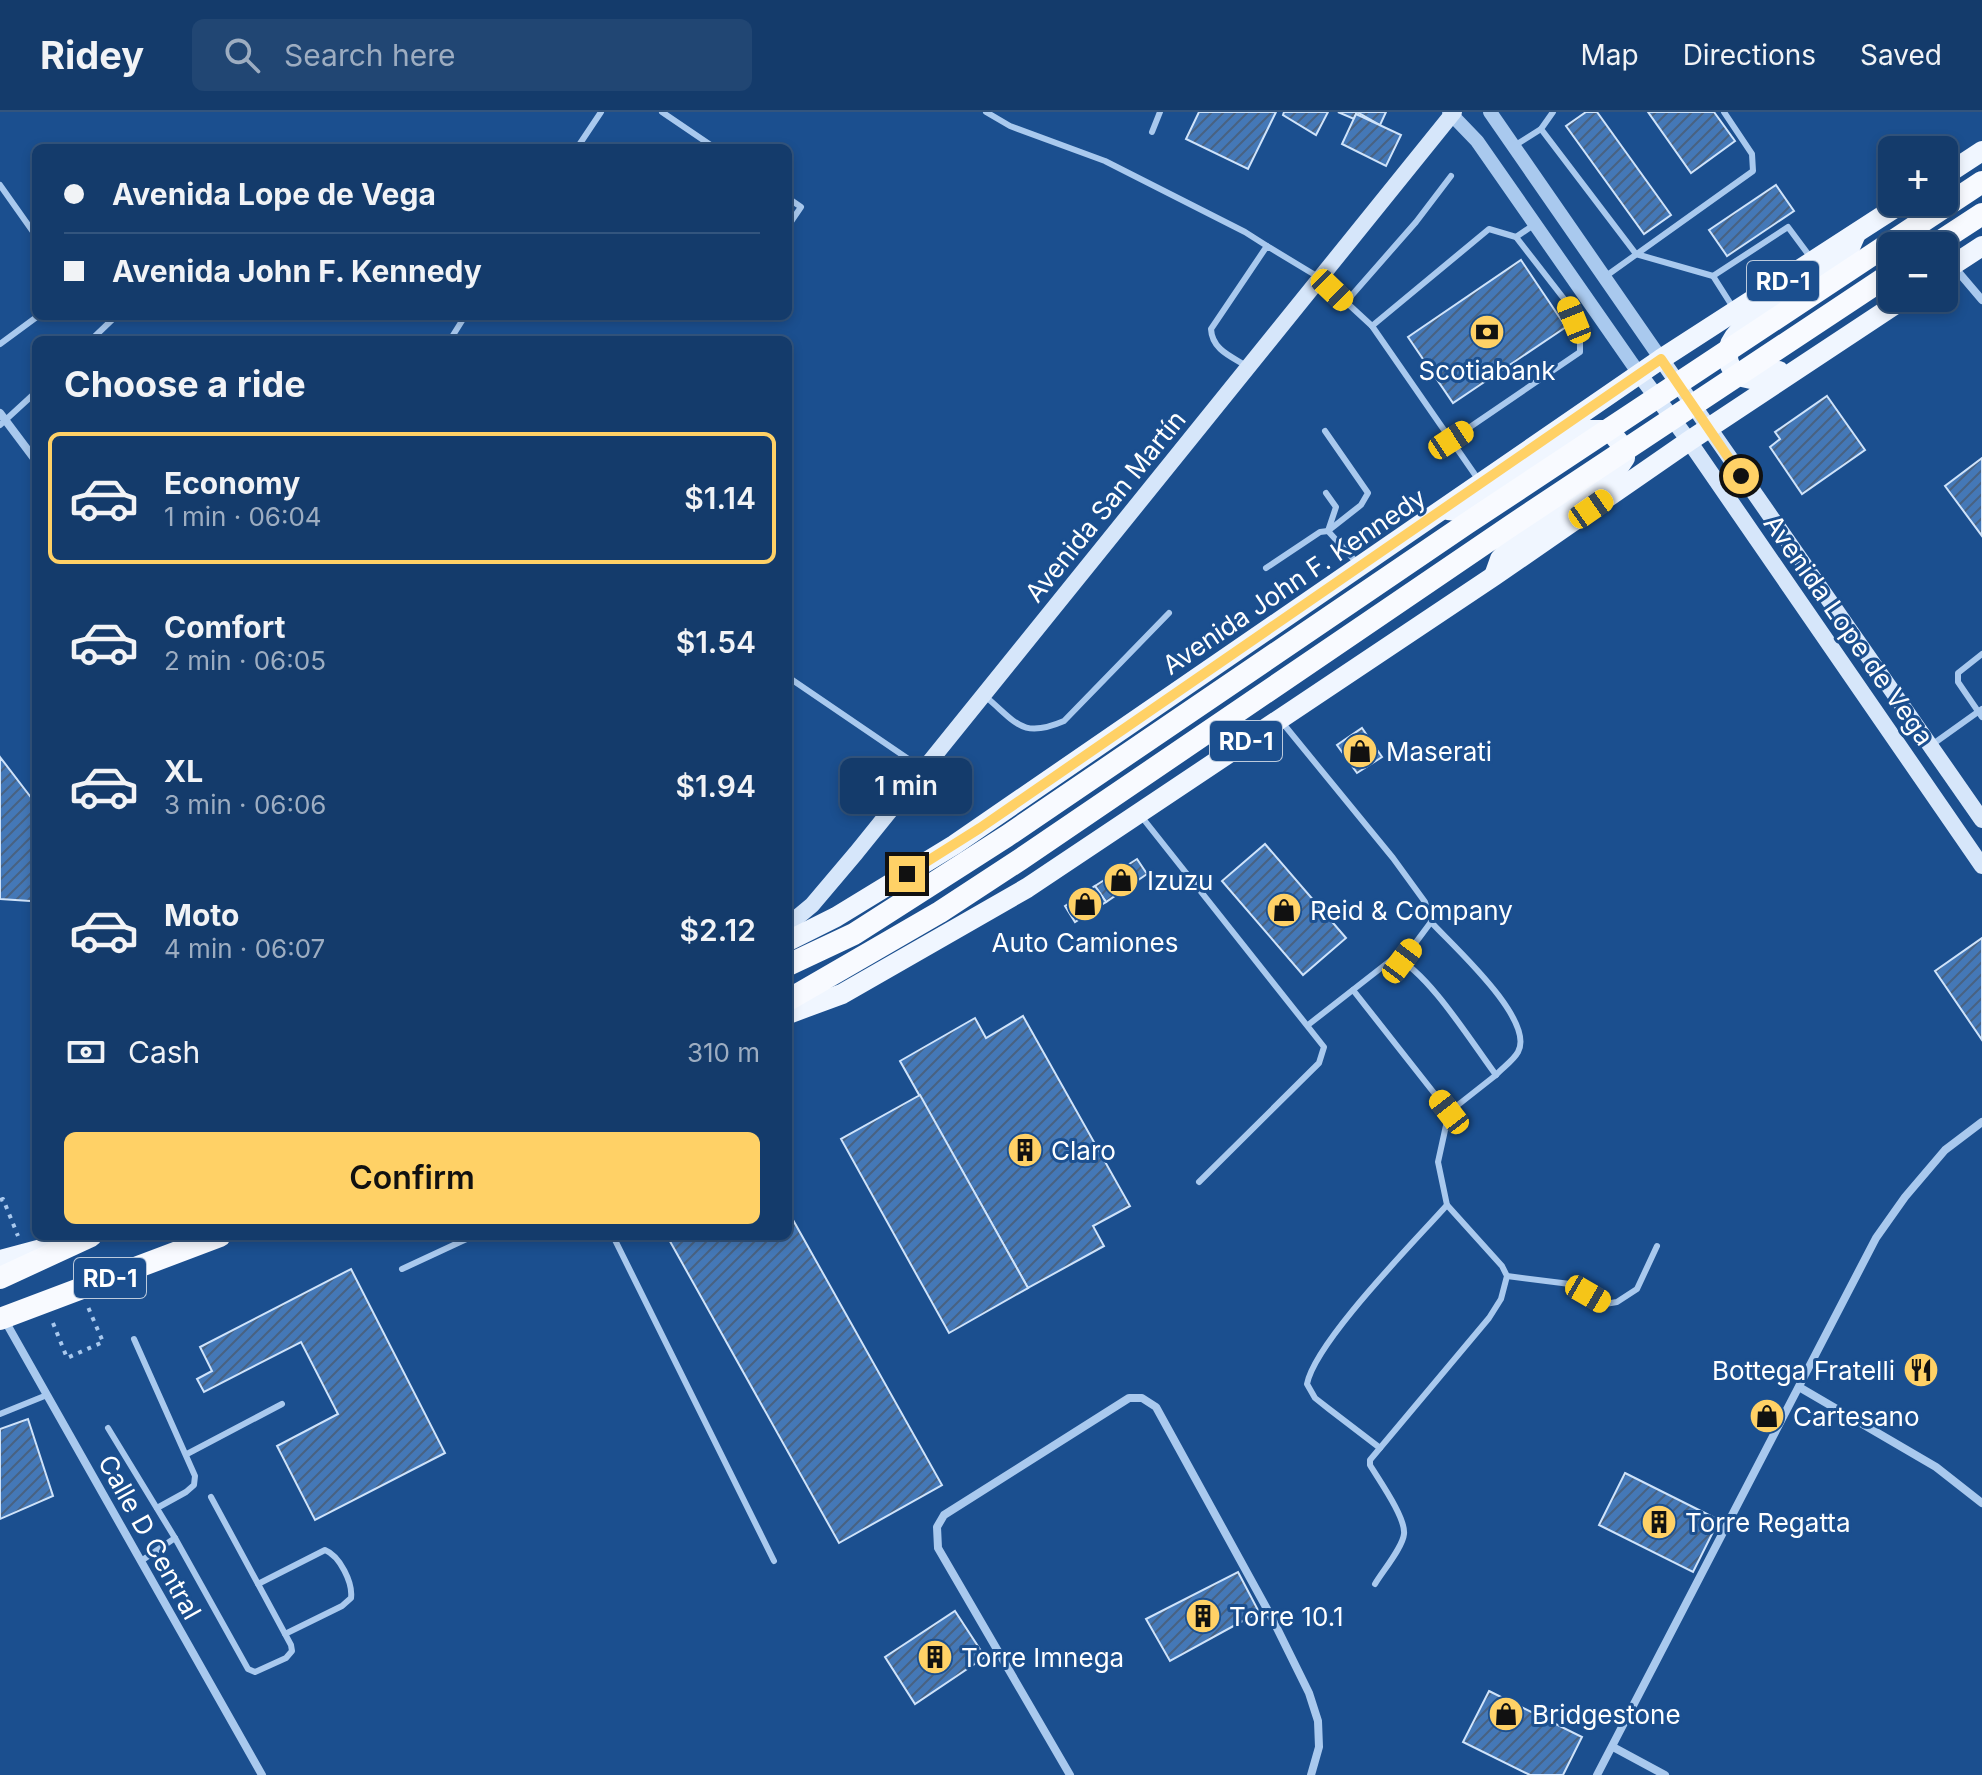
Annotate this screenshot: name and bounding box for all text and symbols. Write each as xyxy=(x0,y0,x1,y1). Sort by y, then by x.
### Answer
search box xyxy=(192,19,752,91)
text: Ridey xyxy=(40,32,144,78)
icon: search xyxy=(220,33,264,77)
text: Search here xyxy=(284,37,456,73)
text: Map xyxy=(1580,38,1639,72)
text: Directions xyxy=(1683,38,1816,72)
text: Saved xyxy=(1860,38,1942,72)
map controls xyxy=(1878,136,1958,312)
button: + xyxy=(1878,136,1958,216)
text: Avenida Lope de Vega xyxy=(112,176,436,212)
button: − xyxy=(1878,232,1958,312)
text: Avenida John F. Kennedy xyxy=(112,253,482,289)
road number: RD-1 xyxy=(1747,261,1819,301)
car xyxy=(1306,265,1358,315)
car xyxy=(1554,293,1594,347)
bank icon: Scotiabank xyxy=(1468,313,1506,351)
place label: Scotiabank xyxy=(1419,355,1555,386)
text: Choose a ride xyxy=(64,362,306,406)
street label: Avenida San Martín xyxy=(1018,404,1192,608)
car xyxy=(1424,417,1478,463)
route start xyxy=(1723,458,1759,494)
icon: car xyxy=(68,462,140,534)
text: Economy xyxy=(164,465,300,501)
text: $1.14 xyxy=(684,480,756,516)
street label: Avenida John F. Kennedy xyxy=(1156,481,1432,681)
car xyxy=(1564,485,1618,533)
text: 1 min · 06:04 xyxy=(164,501,322,532)
street label: Avenida Lope de Vega xyxy=(1758,509,1940,751)
icon: car xyxy=(68,606,140,678)
text: Comfort xyxy=(164,609,285,645)
text: $1.54 xyxy=(676,624,756,660)
text: 2 min · 06:05 xyxy=(164,645,326,676)
road number: RD-1 xyxy=(1210,721,1282,761)
shop icon: Maserati xyxy=(1341,732,1379,770)
place label: Maserati xyxy=(1386,736,1492,767)
icon: car xyxy=(68,750,140,822)
text: XL xyxy=(164,753,203,789)
callout: 1 min xyxy=(841,758,973,814)
text: $1.94 xyxy=(675,768,756,804)
text: 1 min xyxy=(874,770,938,801)
text: 3 min · 06:06 xyxy=(164,789,326,820)
route end xyxy=(889,856,925,892)
shop icon: Izuzu xyxy=(1102,861,1140,899)
place label: Izuzu xyxy=(1147,865,1213,896)
shop icon: Auto Camiones xyxy=(1066,885,1104,923)
shop icon: Reid & Company xyxy=(1265,891,1303,929)
icon: car xyxy=(68,894,140,966)
place label: Reid & Company xyxy=(1310,895,1513,926)
text: Moto xyxy=(164,897,239,933)
text: $2.12 xyxy=(680,912,756,948)
place label: Auto Camiones xyxy=(992,927,1178,958)
text: 4 min · 06:07 xyxy=(164,933,325,964)
car xyxy=(1378,935,1426,987)
icon: cash xyxy=(64,1030,108,1074)
text: Cash xyxy=(128,1034,200,1070)
text: 310 m xyxy=(687,1037,760,1068)
car xyxy=(1425,1086,1473,1138)
building icon: Claro xyxy=(1006,1131,1044,1169)
button: Confirm xyxy=(64,1132,760,1224)
place label: Claro xyxy=(1051,1135,1116,1166)
road number: RD-1 xyxy=(74,1258,146,1298)
car xyxy=(1561,1272,1615,1316)
restaurant icon: Bottega Fratelli xyxy=(1902,1351,1940,1389)
place label: Bottega Fratelli xyxy=(1712,1355,1895,1386)
shop icon: Cartesano xyxy=(1748,1397,1786,1435)
place label: Cartesano xyxy=(1793,1401,1919,1432)
street label: Calle D Central xyxy=(92,1449,208,1625)
building icon: Torre Regatta xyxy=(1640,1503,1678,1541)
place label: Torre Regatta xyxy=(1685,1507,1851,1538)
building icon: Torre 10.1 xyxy=(1184,1597,1222,1635)
place label: Torre 10.1 xyxy=(1229,1601,1344,1632)
building icon: Torre Imnega xyxy=(916,1638,954,1676)
place label: Torre Imnega xyxy=(961,1642,1124,1673)
shop icon: Bridgestone xyxy=(1487,1695,1525,1733)
place label: Bridgestone xyxy=(1532,1699,1681,1730)

